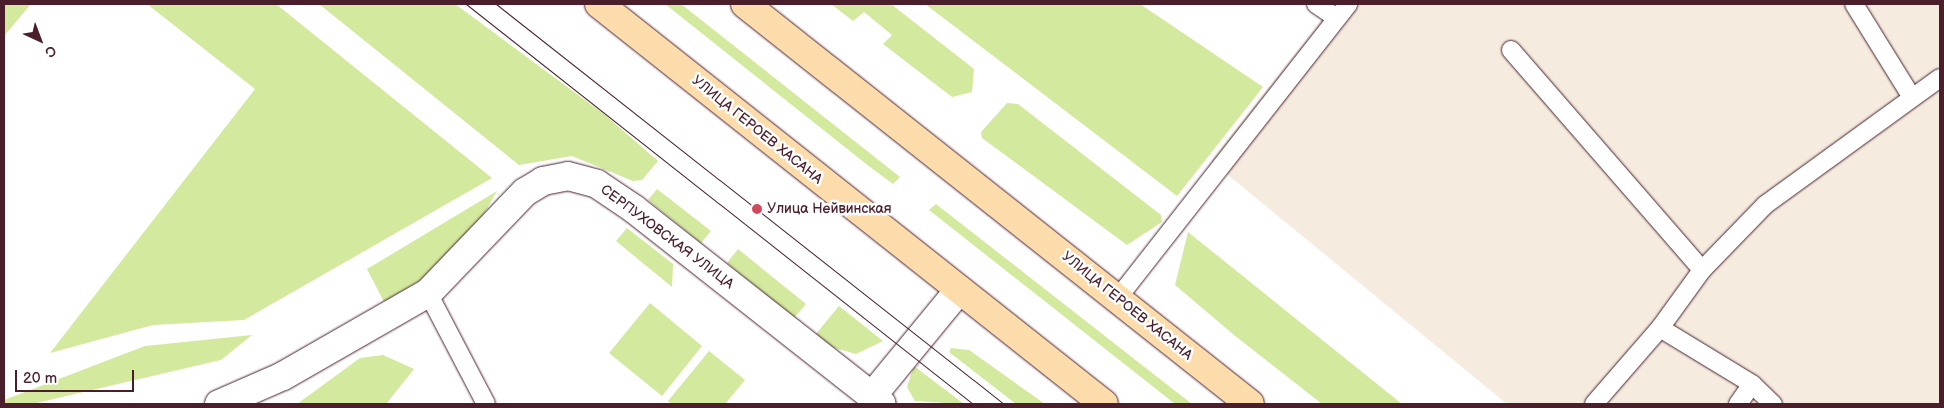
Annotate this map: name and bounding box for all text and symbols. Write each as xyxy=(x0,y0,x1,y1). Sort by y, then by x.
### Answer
north arrow xyxy=(15,15,65,65)
text: С xyxy=(41,42,60,61)
street label: УЛИЦА ГЕРОЕВ ХАСАНА xyxy=(688,72,826,188)
street label: СЕРПУХОВСКАЯ УЛИЦА xyxy=(597,181,737,293)
place label: Улица Нейвинская xyxy=(767,201,892,217)
marker: Улица Нейвинская xyxy=(751,203,763,215)
street label: УЛИЦА ГЕРОЕВ ХАСАНА xyxy=(1058,248,1196,364)
scale bar xyxy=(18,360,136,392)
text: 20 m xyxy=(23,369,57,388)

